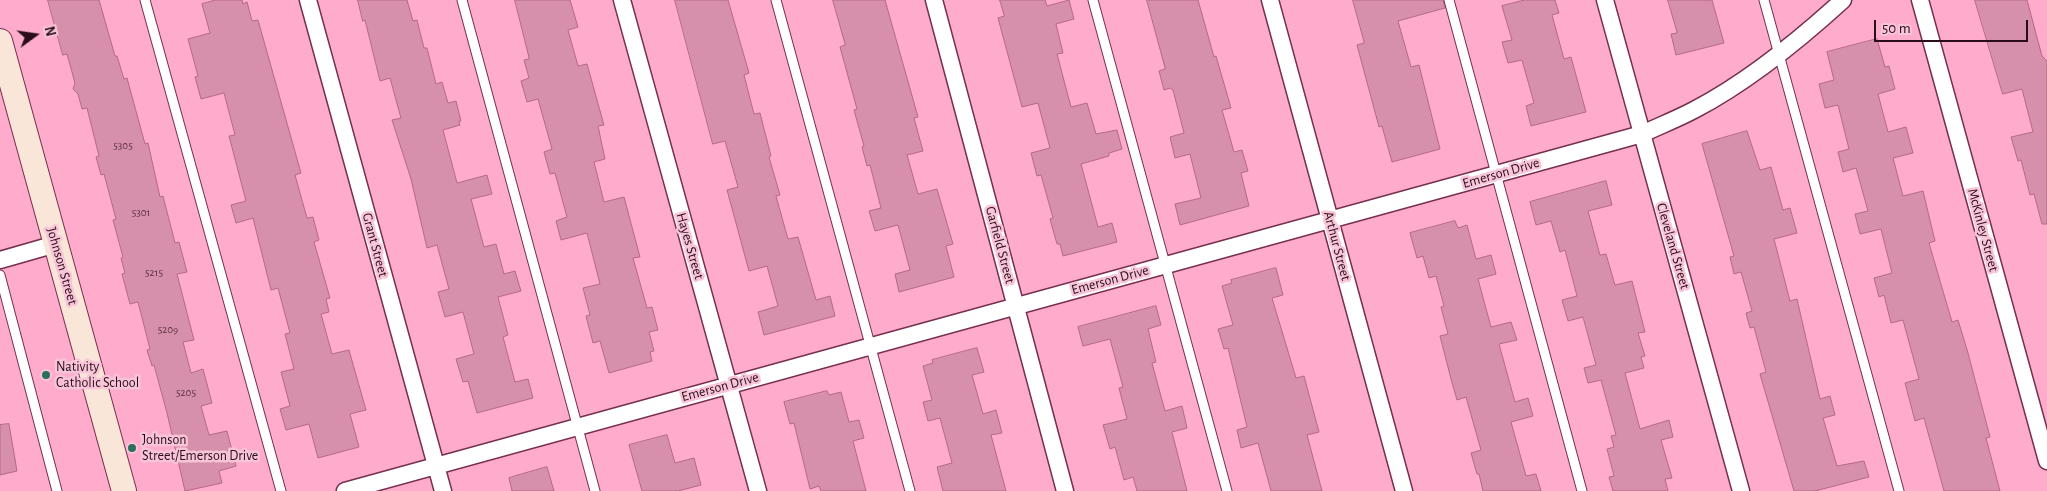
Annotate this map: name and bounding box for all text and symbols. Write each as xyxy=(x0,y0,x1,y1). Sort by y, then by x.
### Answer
north arrow xyxy=(10,10,60,60)
scale bar xyxy=(1877,10,2031,42)
text: 50 m xyxy=(1882,21,1911,36)
text: N xyxy=(42,25,58,38)
house number: 5305 xyxy=(113,139,133,153)
street label: Emerson Drive xyxy=(1461,154,1541,192)
street label: McKinley Street xyxy=(1964,187,2002,273)
street label: Cleveland Street xyxy=(1653,201,1693,291)
street label: Garfield Street xyxy=(982,205,1018,285)
house number: 5301 xyxy=(132,206,150,220)
street label: Arthur Street xyxy=(1320,210,1354,282)
street label: Grant Street xyxy=(358,211,392,279)
street label: Hayes Street xyxy=(673,211,707,281)
street label: Johnson Street xyxy=(43,225,81,307)
street label: Emerson Drive xyxy=(1070,262,1150,298)
house number: 5215 xyxy=(145,266,163,280)
house number: 5209 xyxy=(158,323,178,337)
place label: Nativity Catholic School xyxy=(56,359,139,392)
marker: Nativity Catholic School xyxy=(40,369,52,381)
street label: Emerson Drive xyxy=(680,369,760,405)
house number: 5205 xyxy=(176,386,196,400)
place label: Johnson Street/Emerson Drive xyxy=(142,432,258,464)
marker: Johnson Street/Emerson Drive xyxy=(126,442,138,454)

